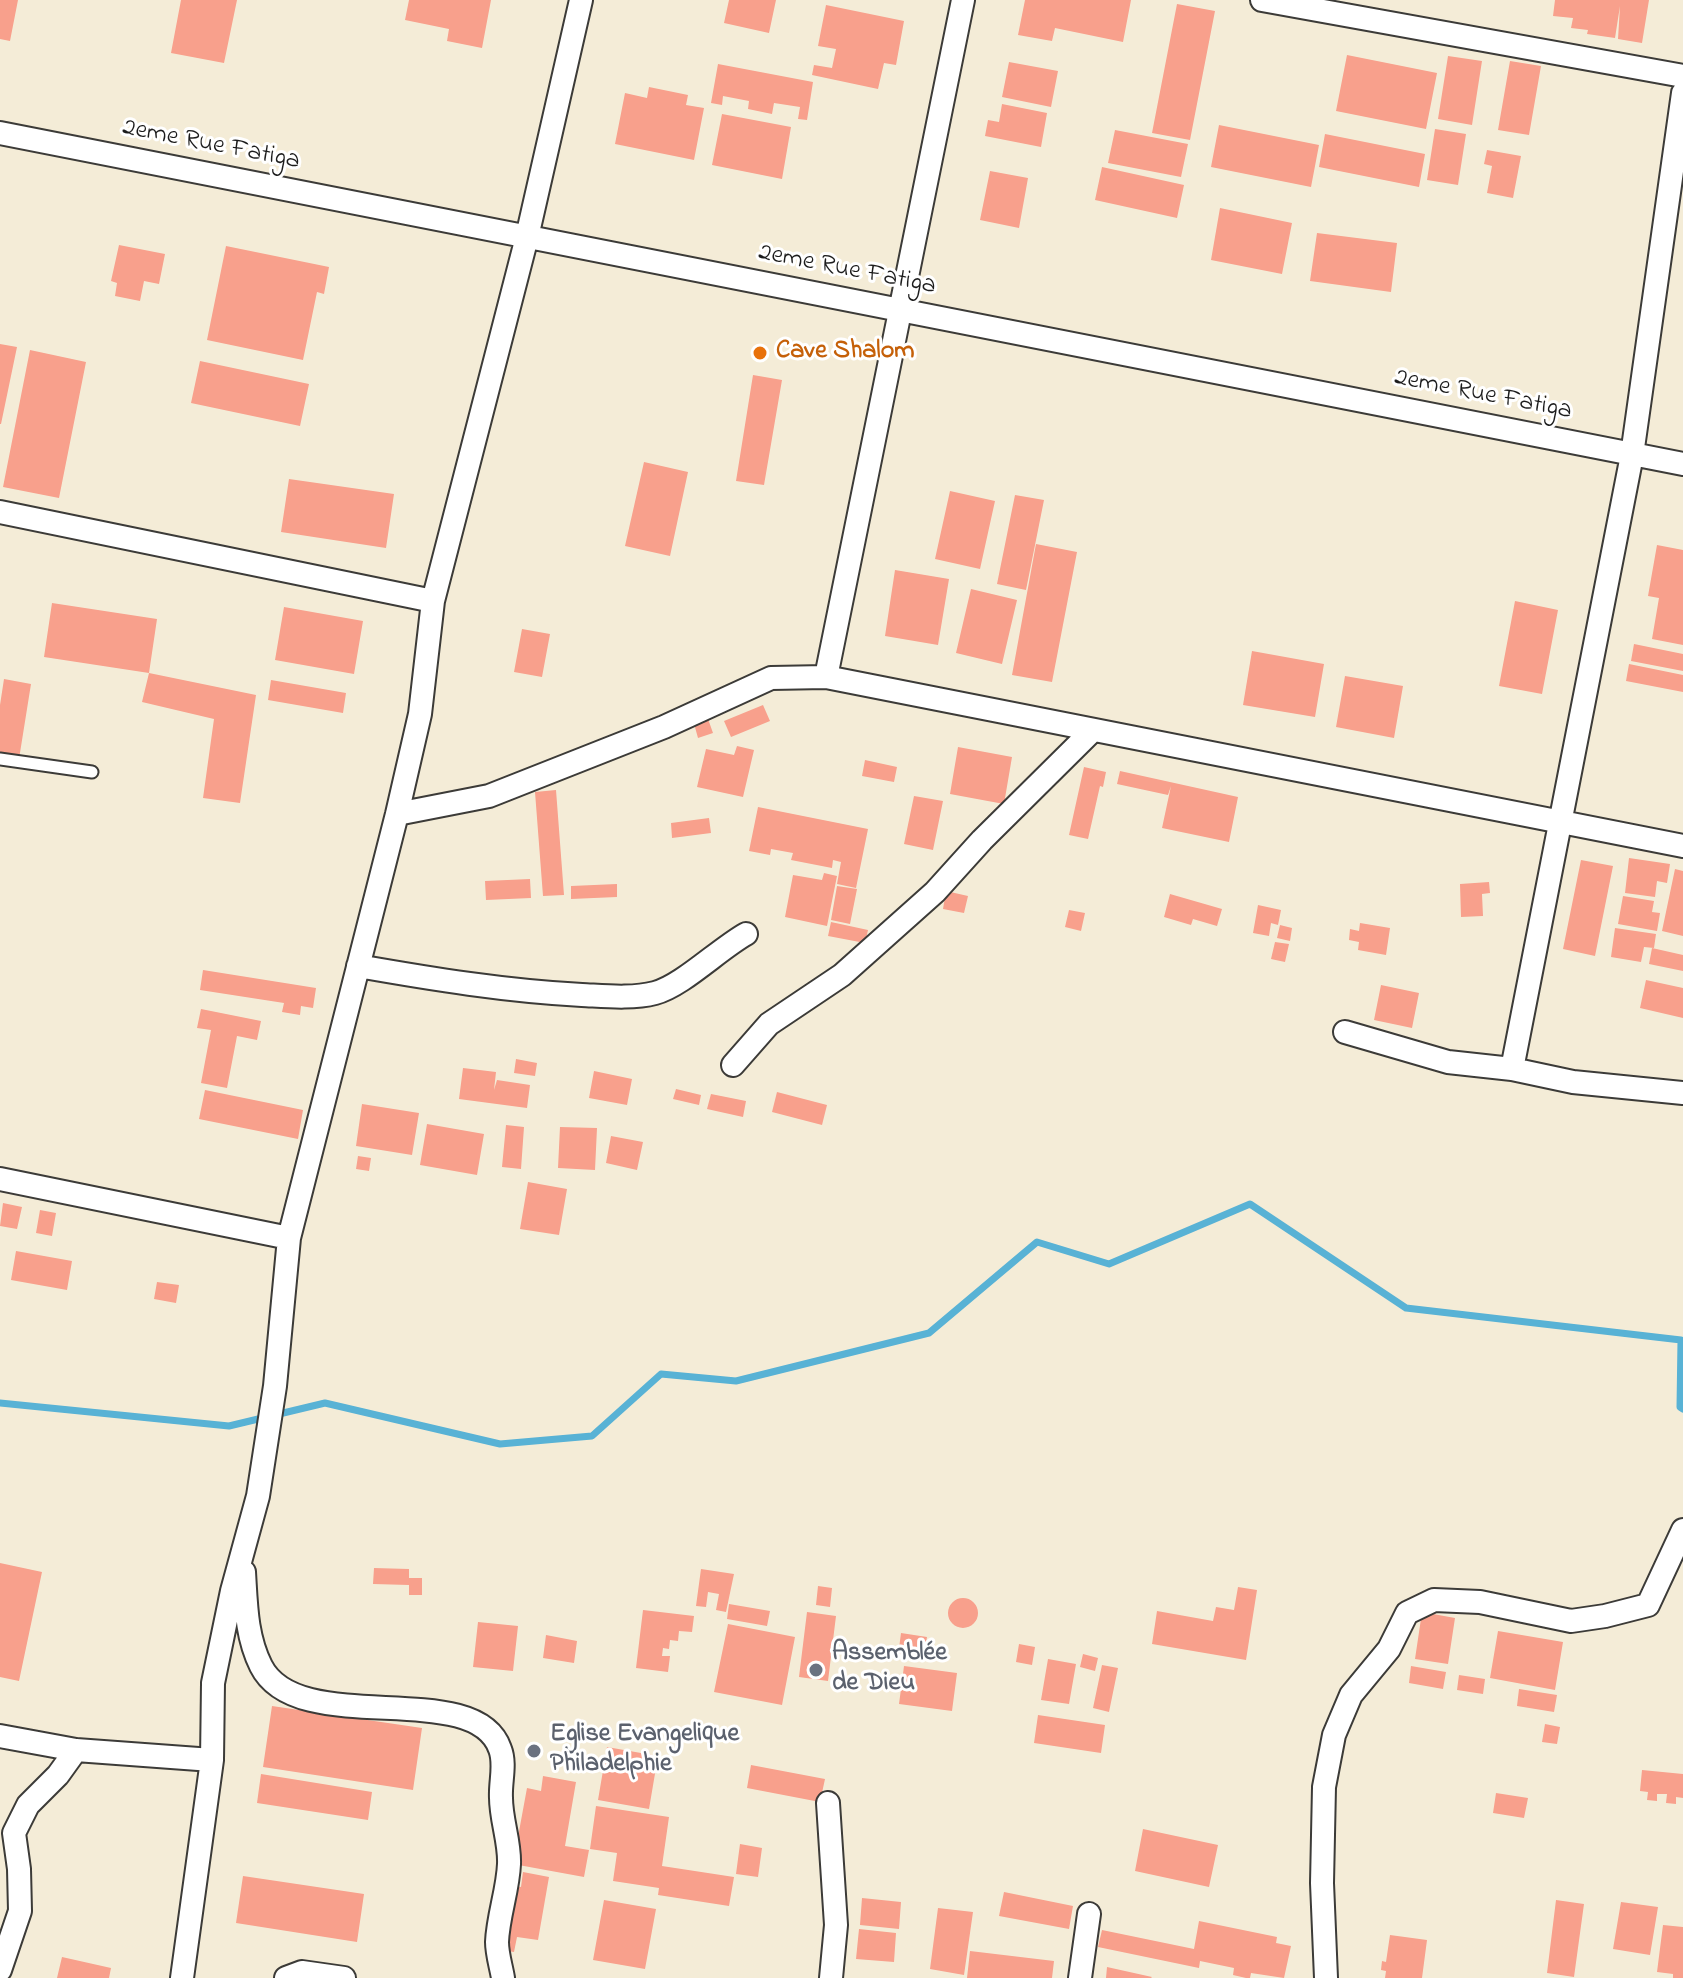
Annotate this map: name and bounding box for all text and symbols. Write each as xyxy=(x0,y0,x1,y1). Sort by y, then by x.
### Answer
street label: 2eme Rue Fatiga xyxy=(120,113,302,179)
street label: 2eme Rue Fatiga xyxy=(756,238,938,304)
place label: Cave Shalom xyxy=(776,337,914,369)
marker: Cave Shalom xyxy=(751,344,769,362)
street label: 2eme Rue Fatiga xyxy=(1392,363,1574,429)
place label: Assemblée de Dieu xyxy=(832,1639,947,1700)
marker: Assemblée de Dieu xyxy=(807,1661,825,1679)
place label: Eglise Evangelique Philadelphie xyxy=(550,1720,739,1782)
marker: Eglise Evangelique Philadelphie xyxy=(525,1742,543,1760)

